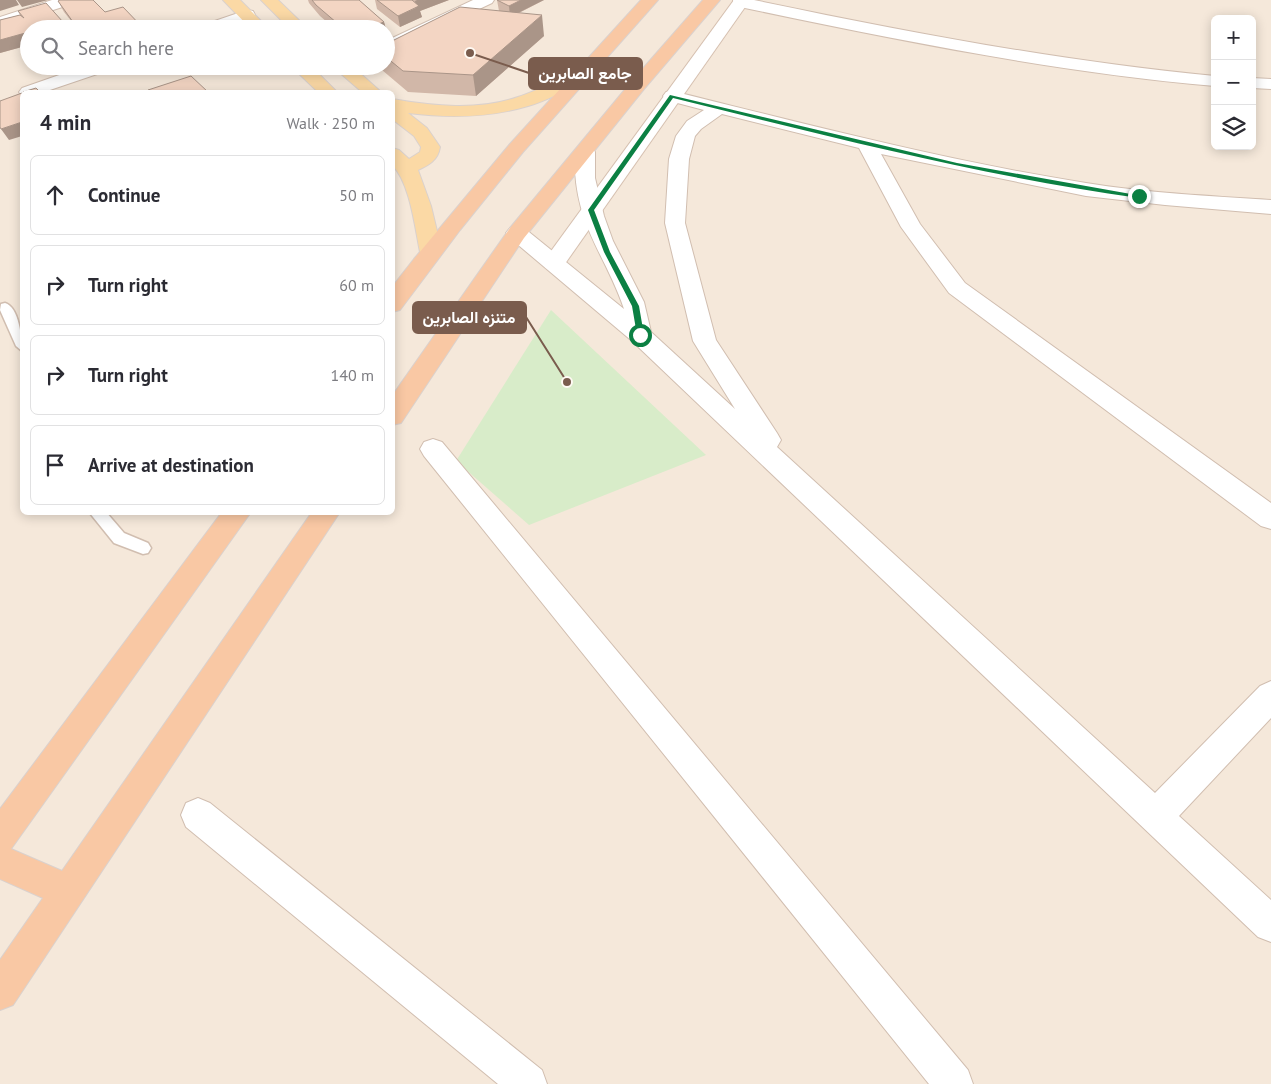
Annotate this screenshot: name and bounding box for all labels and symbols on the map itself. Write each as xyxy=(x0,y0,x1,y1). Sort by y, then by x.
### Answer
callout: جامع الصابرين xyxy=(529,58,642,89)
text: جامع الصابرين xyxy=(538,63,632,85)
route end xyxy=(1128,185,1151,208)
callout: متنزه الصابرين xyxy=(413,302,526,333)
text: متنزه الصابرين xyxy=(423,307,516,328)
route start xyxy=(629,324,652,347)

